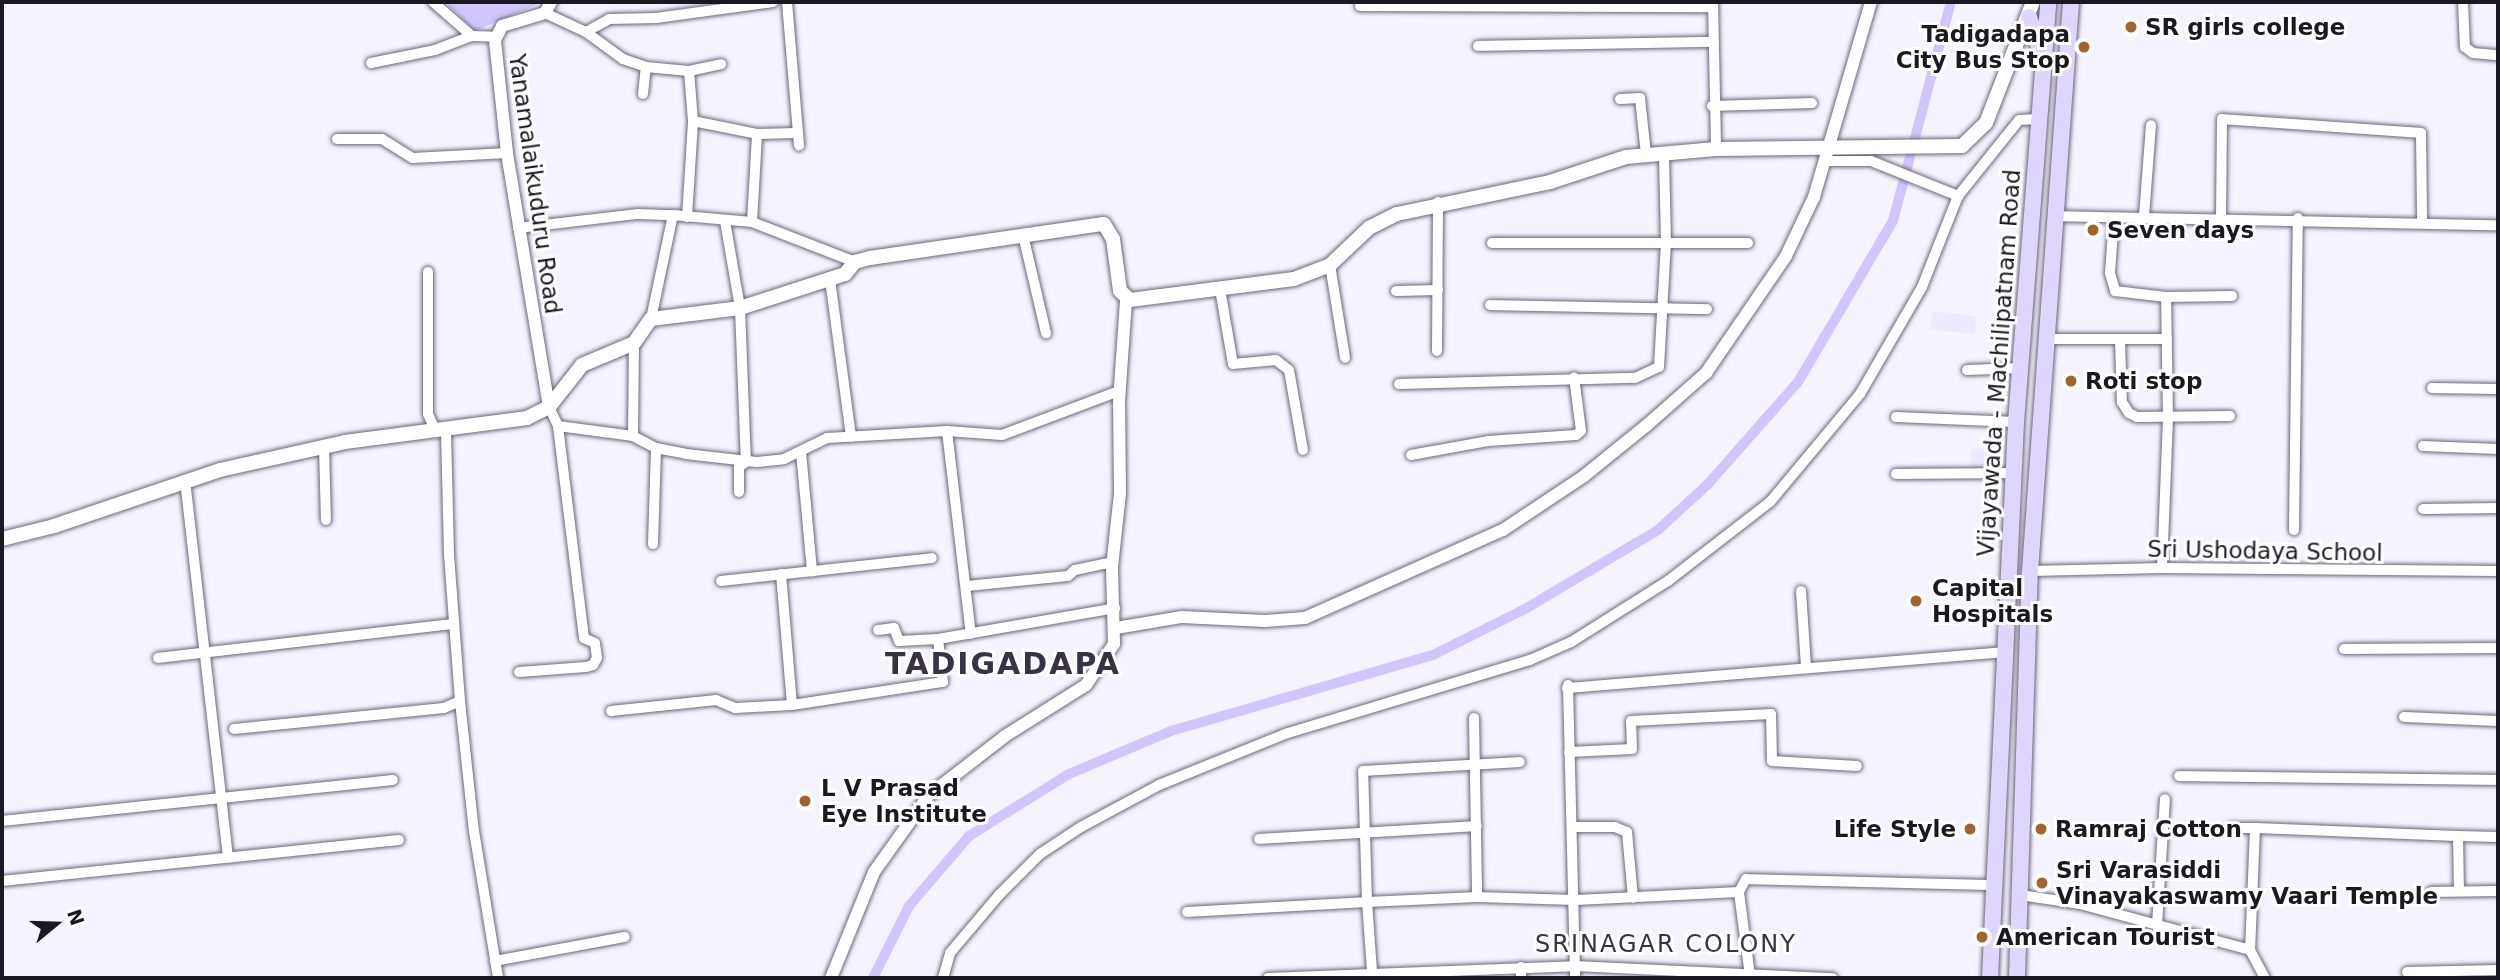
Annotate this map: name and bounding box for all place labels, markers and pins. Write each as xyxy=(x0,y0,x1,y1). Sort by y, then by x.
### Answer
place label: SR girls college xyxy=(2145,13,2345,41)
marker: SR girls college xyxy=(2123,19,2139,35)
place label: Tadigadapa City Bus Stop xyxy=(1896,20,2070,74)
marker: Tadigadapa City Bus Stop xyxy=(2076,39,2092,55)
place label: Seven days xyxy=(2107,216,2254,244)
marker: Seven days xyxy=(2085,222,2101,238)
place label: Roti stop xyxy=(2085,367,2202,395)
marker: Roti stop xyxy=(2063,373,2079,389)
place label: Capital Hospitals xyxy=(1932,574,2053,628)
marker: Capital Hospitals xyxy=(1906,591,1926,611)
place label: L V Prasad Eye Institute xyxy=(821,774,987,828)
marker: L V Prasad Eye Institute xyxy=(795,791,815,811)
place label: Life Style xyxy=(1834,815,1956,843)
place label: Ramraj Cotton xyxy=(2055,815,2242,843)
marker: Life Style xyxy=(1962,821,1978,837)
marker: Ramraj Cotton xyxy=(2033,821,2049,837)
place label: Sri Varasiddi Vinayakaswamy Vaari Temple xyxy=(2056,856,2438,910)
marker: Sri Varasiddi Vinayakaswamy Vaari Temple xyxy=(2034,875,2050,891)
place label: American Tourist xyxy=(1996,923,2215,951)
marker: American Tourist xyxy=(1974,929,1990,945)

